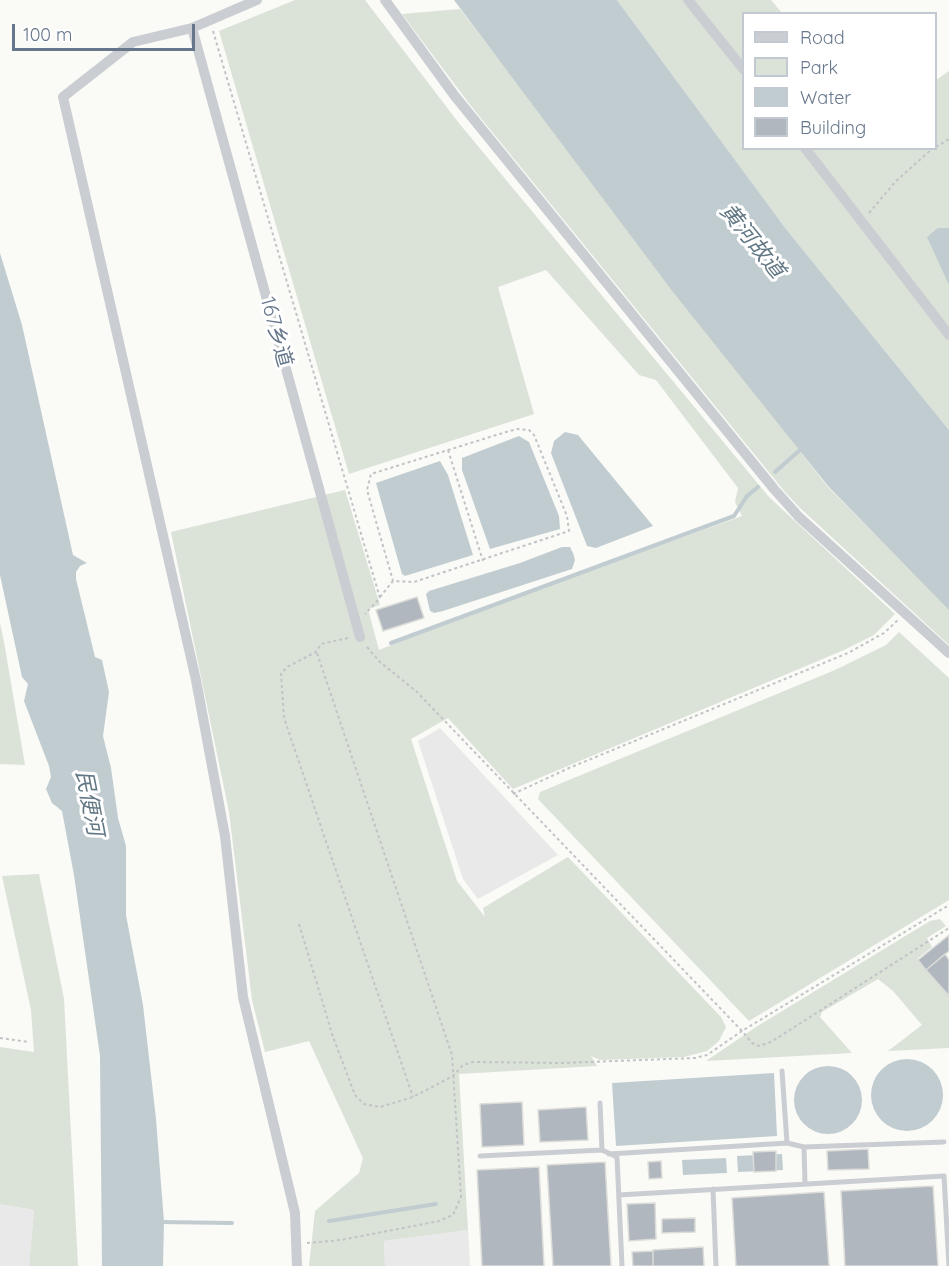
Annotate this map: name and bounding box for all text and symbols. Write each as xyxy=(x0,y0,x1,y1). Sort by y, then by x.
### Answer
scale bar xyxy=(15,12,198,50)
legend xyxy=(742,12,937,150)
text: 100 m xyxy=(23,23,72,46)
text: Road xyxy=(800,26,845,49)
text: Park xyxy=(800,56,838,79)
text: Water xyxy=(800,86,851,109)
text: Building xyxy=(800,116,866,139)
water label: 黄河故道 xyxy=(714,198,790,284)
street label: 167乡道 xyxy=(255,294,297,370)
water label: 民便河 xyxy=(70,768,108,838)

